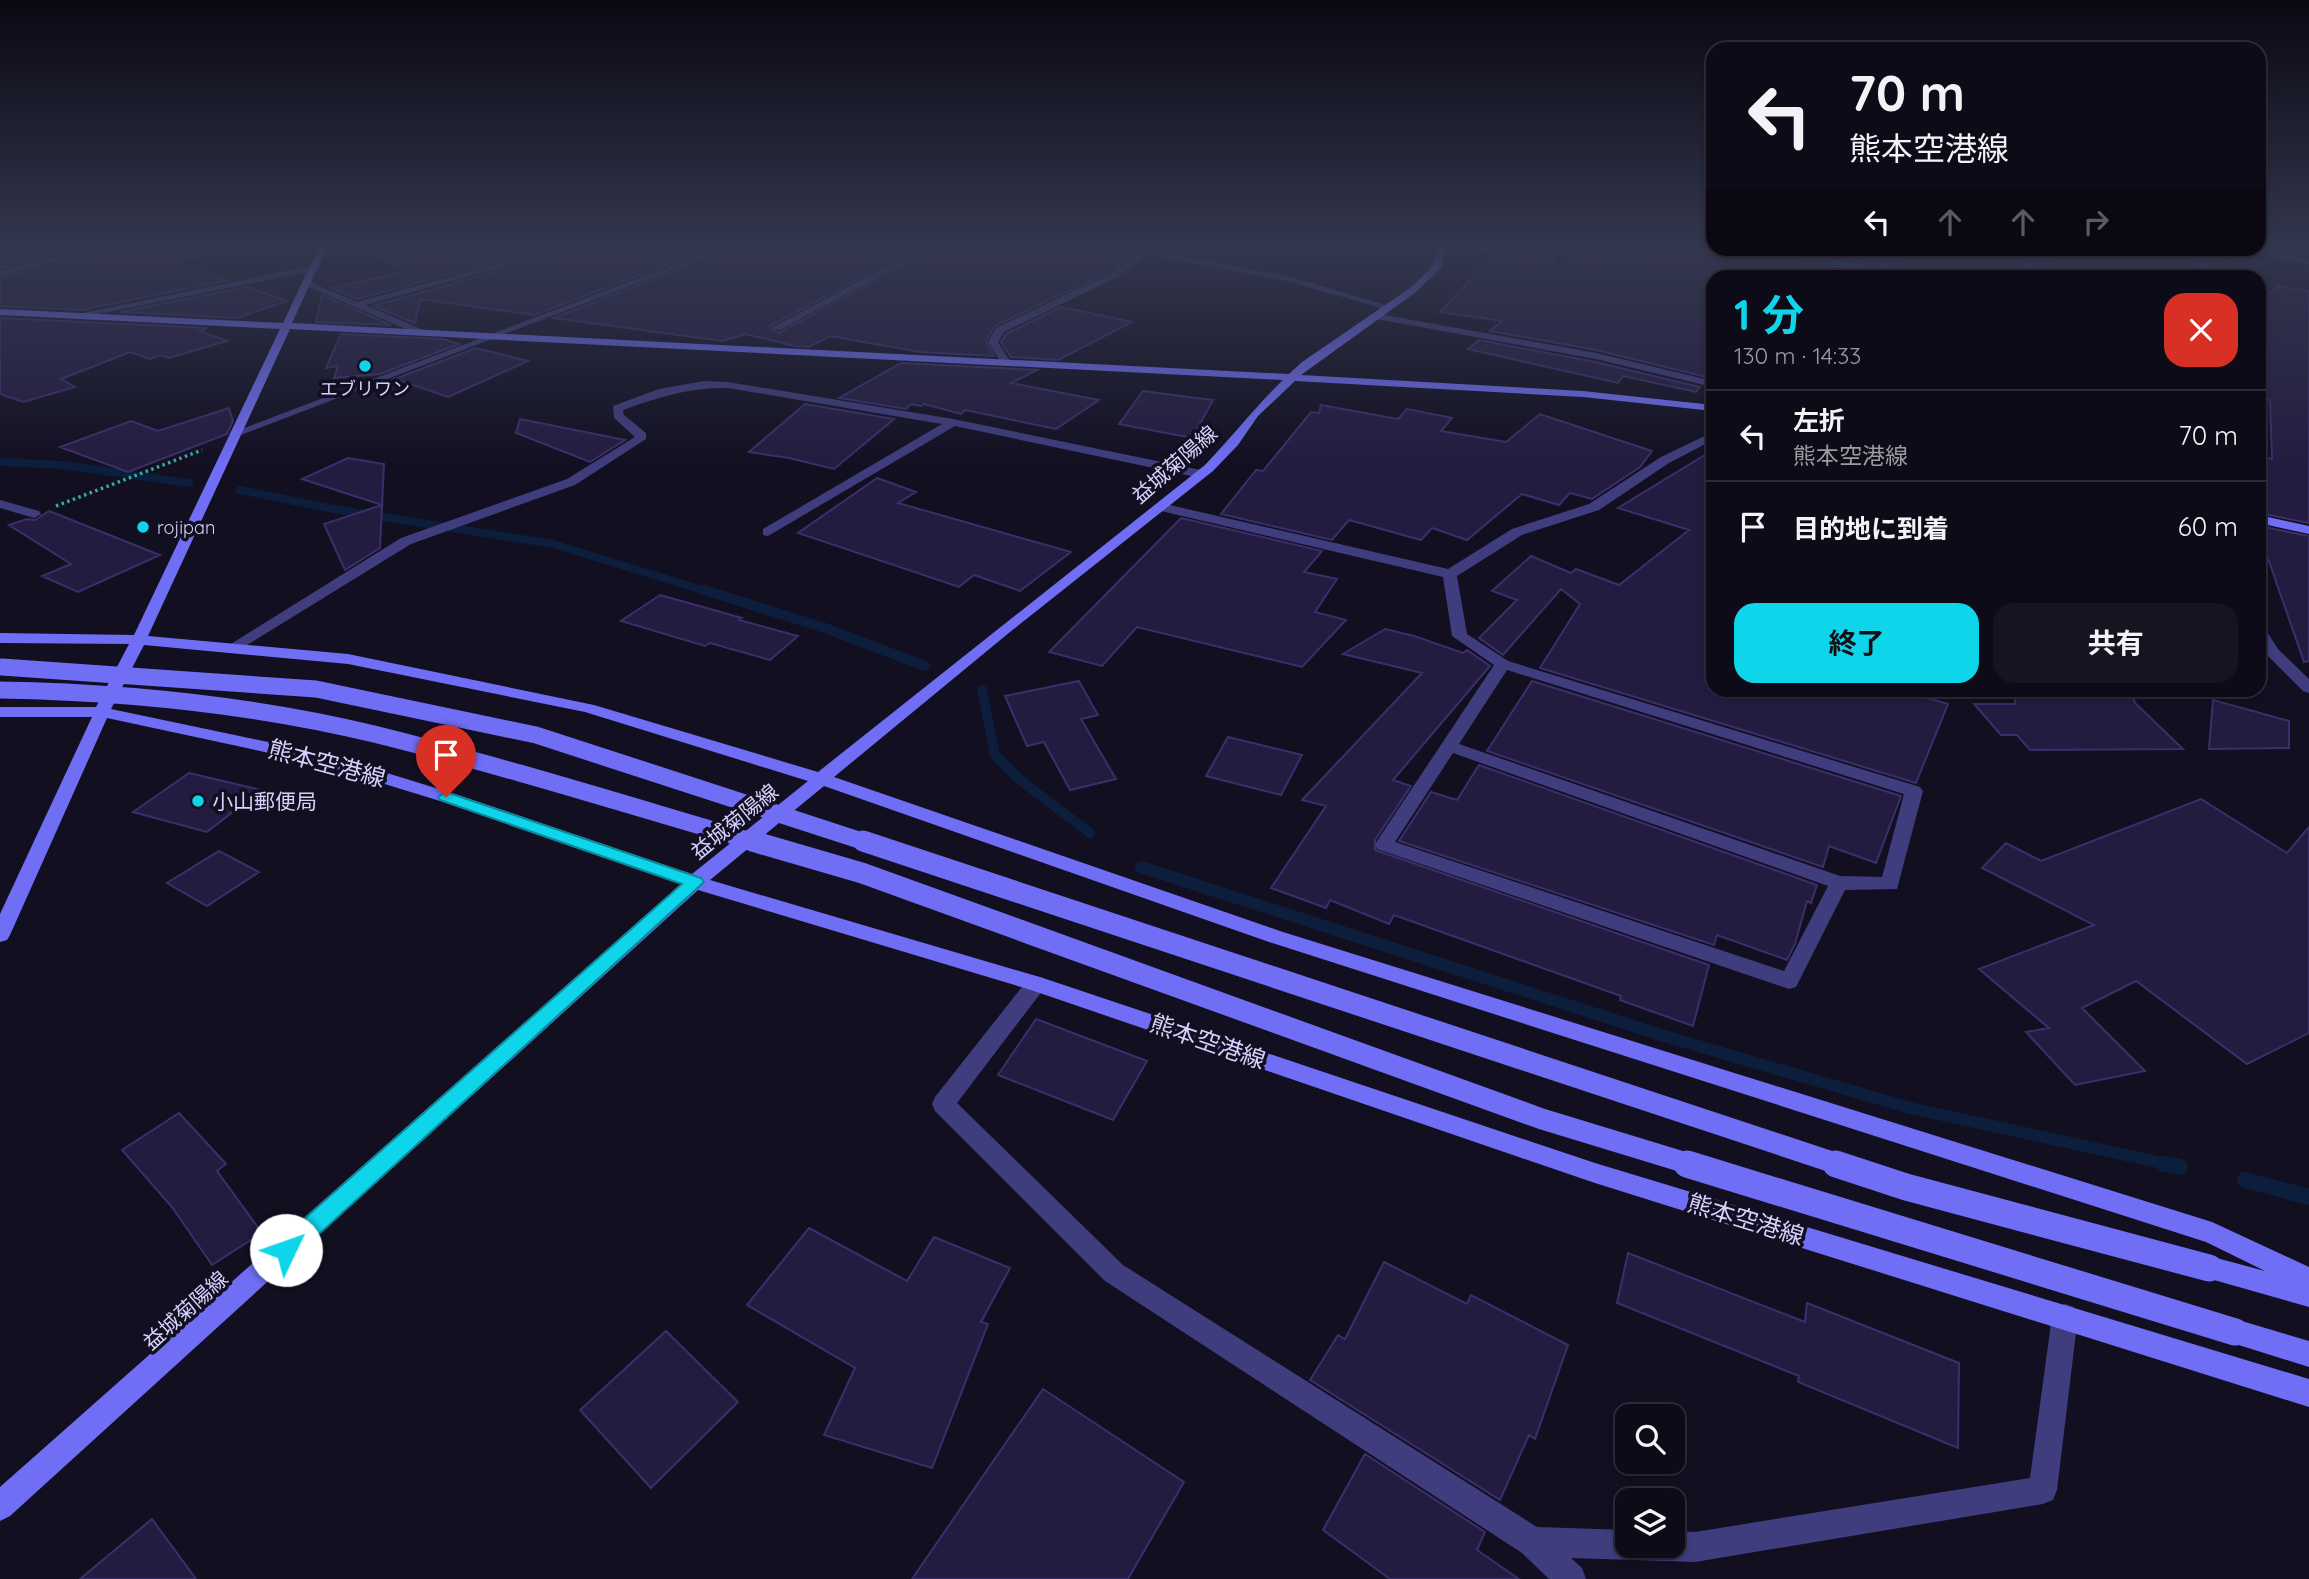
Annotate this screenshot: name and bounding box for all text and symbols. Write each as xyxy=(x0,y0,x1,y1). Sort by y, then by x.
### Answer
text: 70 m xyxy=(1849,62,1965,123)
icon: left xyxy=(1734,70,1825,161)
text: 熊本空港線 xyxy=(1849,128,2009,168)
icon: left xyxy=(1858,203,1896,241)
icon: ahead xyxy=(1931,203,1969,241)
icon: ahead xyxy=(2004,203,2042,241)
icon: right xyxy=(2077,203,2115,241)
text: 1 分 xyxy=(1734,288,1804,341)
button: close xyxy=(2164,293,2238,367)
text: 130 m · 14:33 xyxy=(1734,341,1861,370)
marker: エブリワン xyxy=(357,358,373,374)
place label: エブリワン xyxy=(320,377,410,400)
text: 左折 xyxy=(1793,404,1845,437)
icon: left xyxy=(1734,417,1772,455)
text: 70 m xyxy=(2178,419,2238,452)
street label: 益城菊陽線 xyxy=(1126,420,1222,508)
text: 熊本空港線 xyxy=(1793,441,1908,470)
icon: arrive xyxy=(1734,508,1772,546)
text: 60 m xyxy=(2178,510,2238,543)
text: 目的地に到着 xyxy=(1793,512,1949,545)
place label: rojipan xyxy=(157,516,215,539)
marker: rojipan xyxy=(135,519,151,535)
button: 終了 xyxy=(1734,603,1979,683)
button: 共有 xyxy=(1993,603,2238,683)
pin xyxy=(416,725,476,797)
street label: 熊本空港線 xyxy=(265,733,389,793)
icon: arrive xyxy=(427,736,465,774)
street label: 益城菊陽線 xyxy=(685,778,783,864)
place label: 小山郵便局 xyxy=(212,788,317,814)
marker: 小山郵便局 xyxy=(190,793,206,809)
street label: 熊本空港線 xyxy=(1146,1007,1270,1075)
street label: 熊本空港線 xyxy=(1684,1187,1808,1251)
position arrow xyxy=(249,1213,323,1287)
street label: 益城菊陽線 xyxy=(137,1265,233,1355)
map controls xyxy=(1615,1404,1685,1558)
button: search xyxy=(1615,1404,1685,1474)
button: layers xyxy=(1615,1488,1685,1558)

